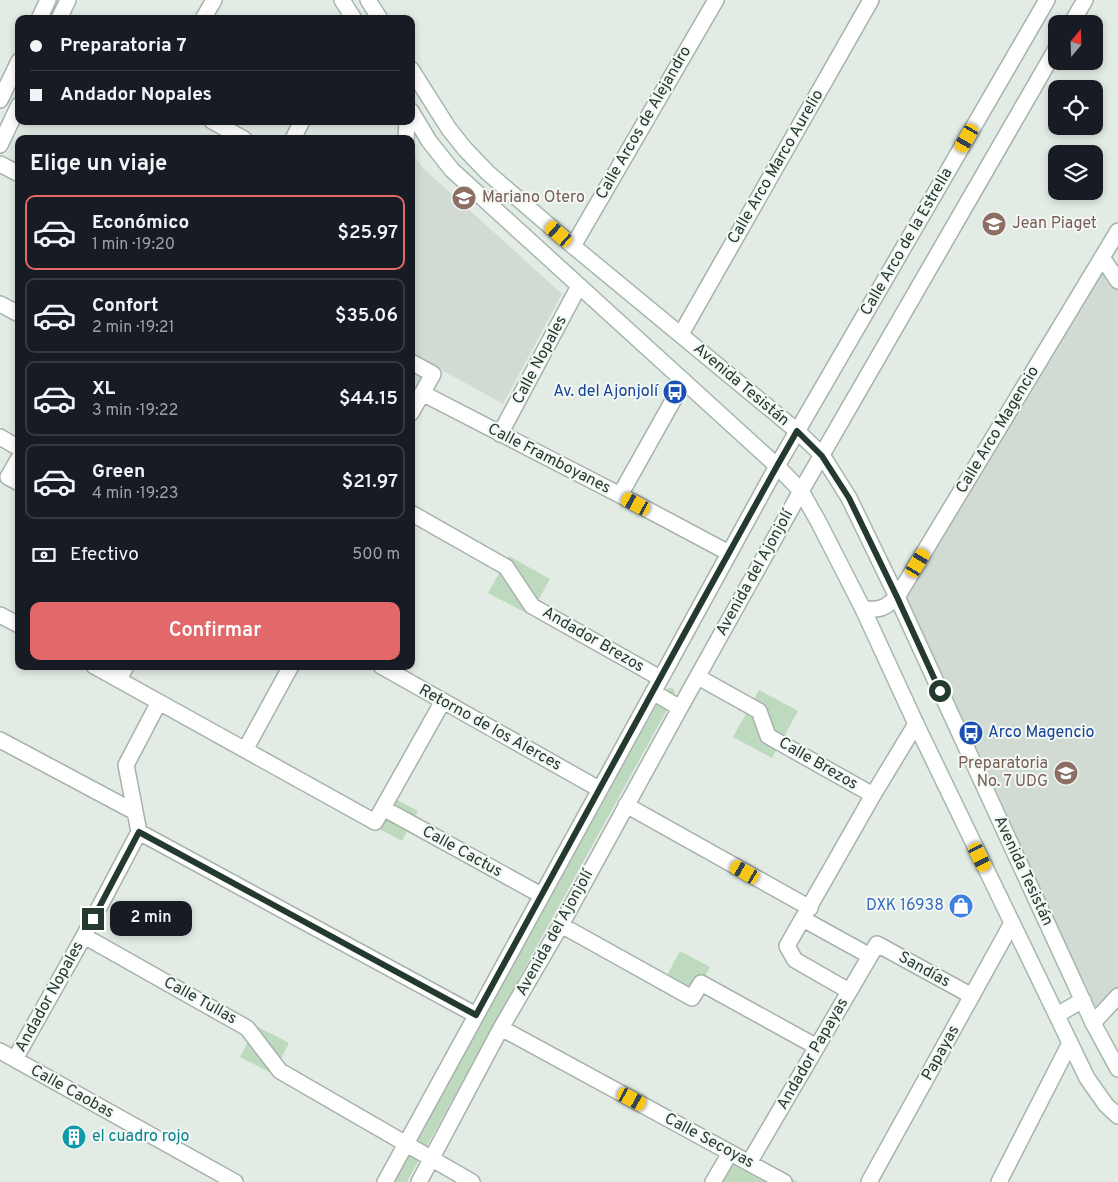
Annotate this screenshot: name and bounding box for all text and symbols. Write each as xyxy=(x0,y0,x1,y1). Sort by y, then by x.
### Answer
north arrow xyxy=(1048,15,1102,70)
map controls xyxy=(1048,15,1103,200)
text: Preparatoria 7 xyxy=(60,34,187,58)
street label: Calle Arcos de Alejandro xyxy=(592,43,696,203)
button: locate xyxy=(1048,80,1103,135)
text: Andador Nopales xyxy=(60,83,212,107)
street label: Calle Arco Marco Aurelio xyxy=(724,86,828,248)
car xyxy=(953,121,980,155)
button: layers xyxy=(1048,145,1103,200)
text: Elige un viaje xyxy=(30,151,167,178)
street label: Calle Arco de la Estrella xyxy=(856,165,958,319)
school or university icon: Mariano Otero xyxy=(451,185,477,211)
place label: Mariano Otero xyxy=(482,188,585,208)
icon: car xyxy=(32,210,77,255)
text: Económico xyxy=(92,211,189,235)
school or university icon: Jean Piaget xyxy=(981,211,1007,237)
place label: Jean Piaget xyxy=(1012,214,1097,234)
car xyxy=(542,218,575,250)
text: $25.97 xyxy=(338,221,398,245)
text: 1 min · 19:20 xyxy=(92,235,175,255)
icon: car xyxy=(32,293,77,338)
text: Confort xyxy=(92,294,158,318)
text: $35.06 xyxy=(335,304,398,328)
street label: Calle Nopales xyxy=(508,312,572,408)
text: 2 min · 19:21 xyxy=(92,318,175,338)
street label: Avenida Tesistán xyxy=(689,339,793,431)
street label: Calle Arco Magencio xyxy=(952,362,1044,497)
icon: car xyxy=(32,376,77,421)
text: XL xyxy=(92,377,115,401)
bus stop icon: Av. del Ajonjolí xyxy=(662,379,688,405)
place label: Av. del Ajonjolí xyxy=(553,382,660,402)
text: $44.15 xyxy=(339,387,398,411)
text: 3 min · 19:22 xyxy=(92,401,178,421)
street label: Calle Framboyanes xyxy=(484,419,614,499)
icon: car xyxy=(32,459,77,504)
text: Green xyxy=(92,460,145,484)
text: $21.97 xyxy=(342,470,398,494)
text: 4 min · 19:23 xyxy=(92,484,178,504)
car xyxy=(619,490,652,518)
street label: Avenida del Ajonjolí xyxy=(712,505,799,640)
icon: cash xyxy=(30,541,58,569)
text: Efectivo xyxy=(70,543,139,567)
text: 500 m xyxy=(352,545,400,565)
car xyxy=(903,546,932,580)
button: Confirmar xyxy=(30,602,400,660)
street label: Andador Brezos xyxy=(538,603,648,677)
street label: Retorno de los Alerces xyxy=(415,680,565,776)
route start xyxy=(929,680,951,702)
bus stop icon: Arco Magencio xyxy=(958,720,984,746)
place label: Arco Magencio xyxy=(988,723,1095,743)
street label: Calle Brezos xyxy=(775,733,861,795)
place label: Preparatoria No. 7 UDG xyxy=(958,754,1048,792)
school or university icon: Preparatoria No. 7 UDG xyxy=(1053,760,1079,786)
street label: Avenida Tesistán xyxy=(989,813,1057,929)
street label: Calle Cactus xyxy=(418,822,506,882)
car xyxy=(966,840,993,874)
car xyxy=(728,858,761,886)
street label: Avenida del Ajonjolí xyxy=(512,865,599,1000)
shop icon: DXK 16938 xyxy=(948,893,974,919)
place label: DXK 16938 xyxy=(866,896,944,916)
callout: 2 min xyxy=(110,902,193,936)
route end xyxy=(82,908,104,930)
text: 2 min xyxy=(130,908,172,928)
street label: Andador Nopales xyxy=(11,938,89,1056)
street label: Sandías xyxy=(894,948,954,992)
street label: Calle Tullas xyxy=(160,973,240,1029)
street label: Andador Papayas xyxy=(773,995,853,1113)
street label: Papayas xyxy=(918,1022,964,1084)
street label: Calle Caobas xyxy=(27,1061,117,1123)
car xyxy=(615,1085,648,1113)
street label: Calle Secoyas xyxy=(661,1109,757,1173)
building icon: el cuadro rojo xyxy=(61,1124,87,1150)
place label: el cuadro rojo xyxy=(92,1127,189,1147)

